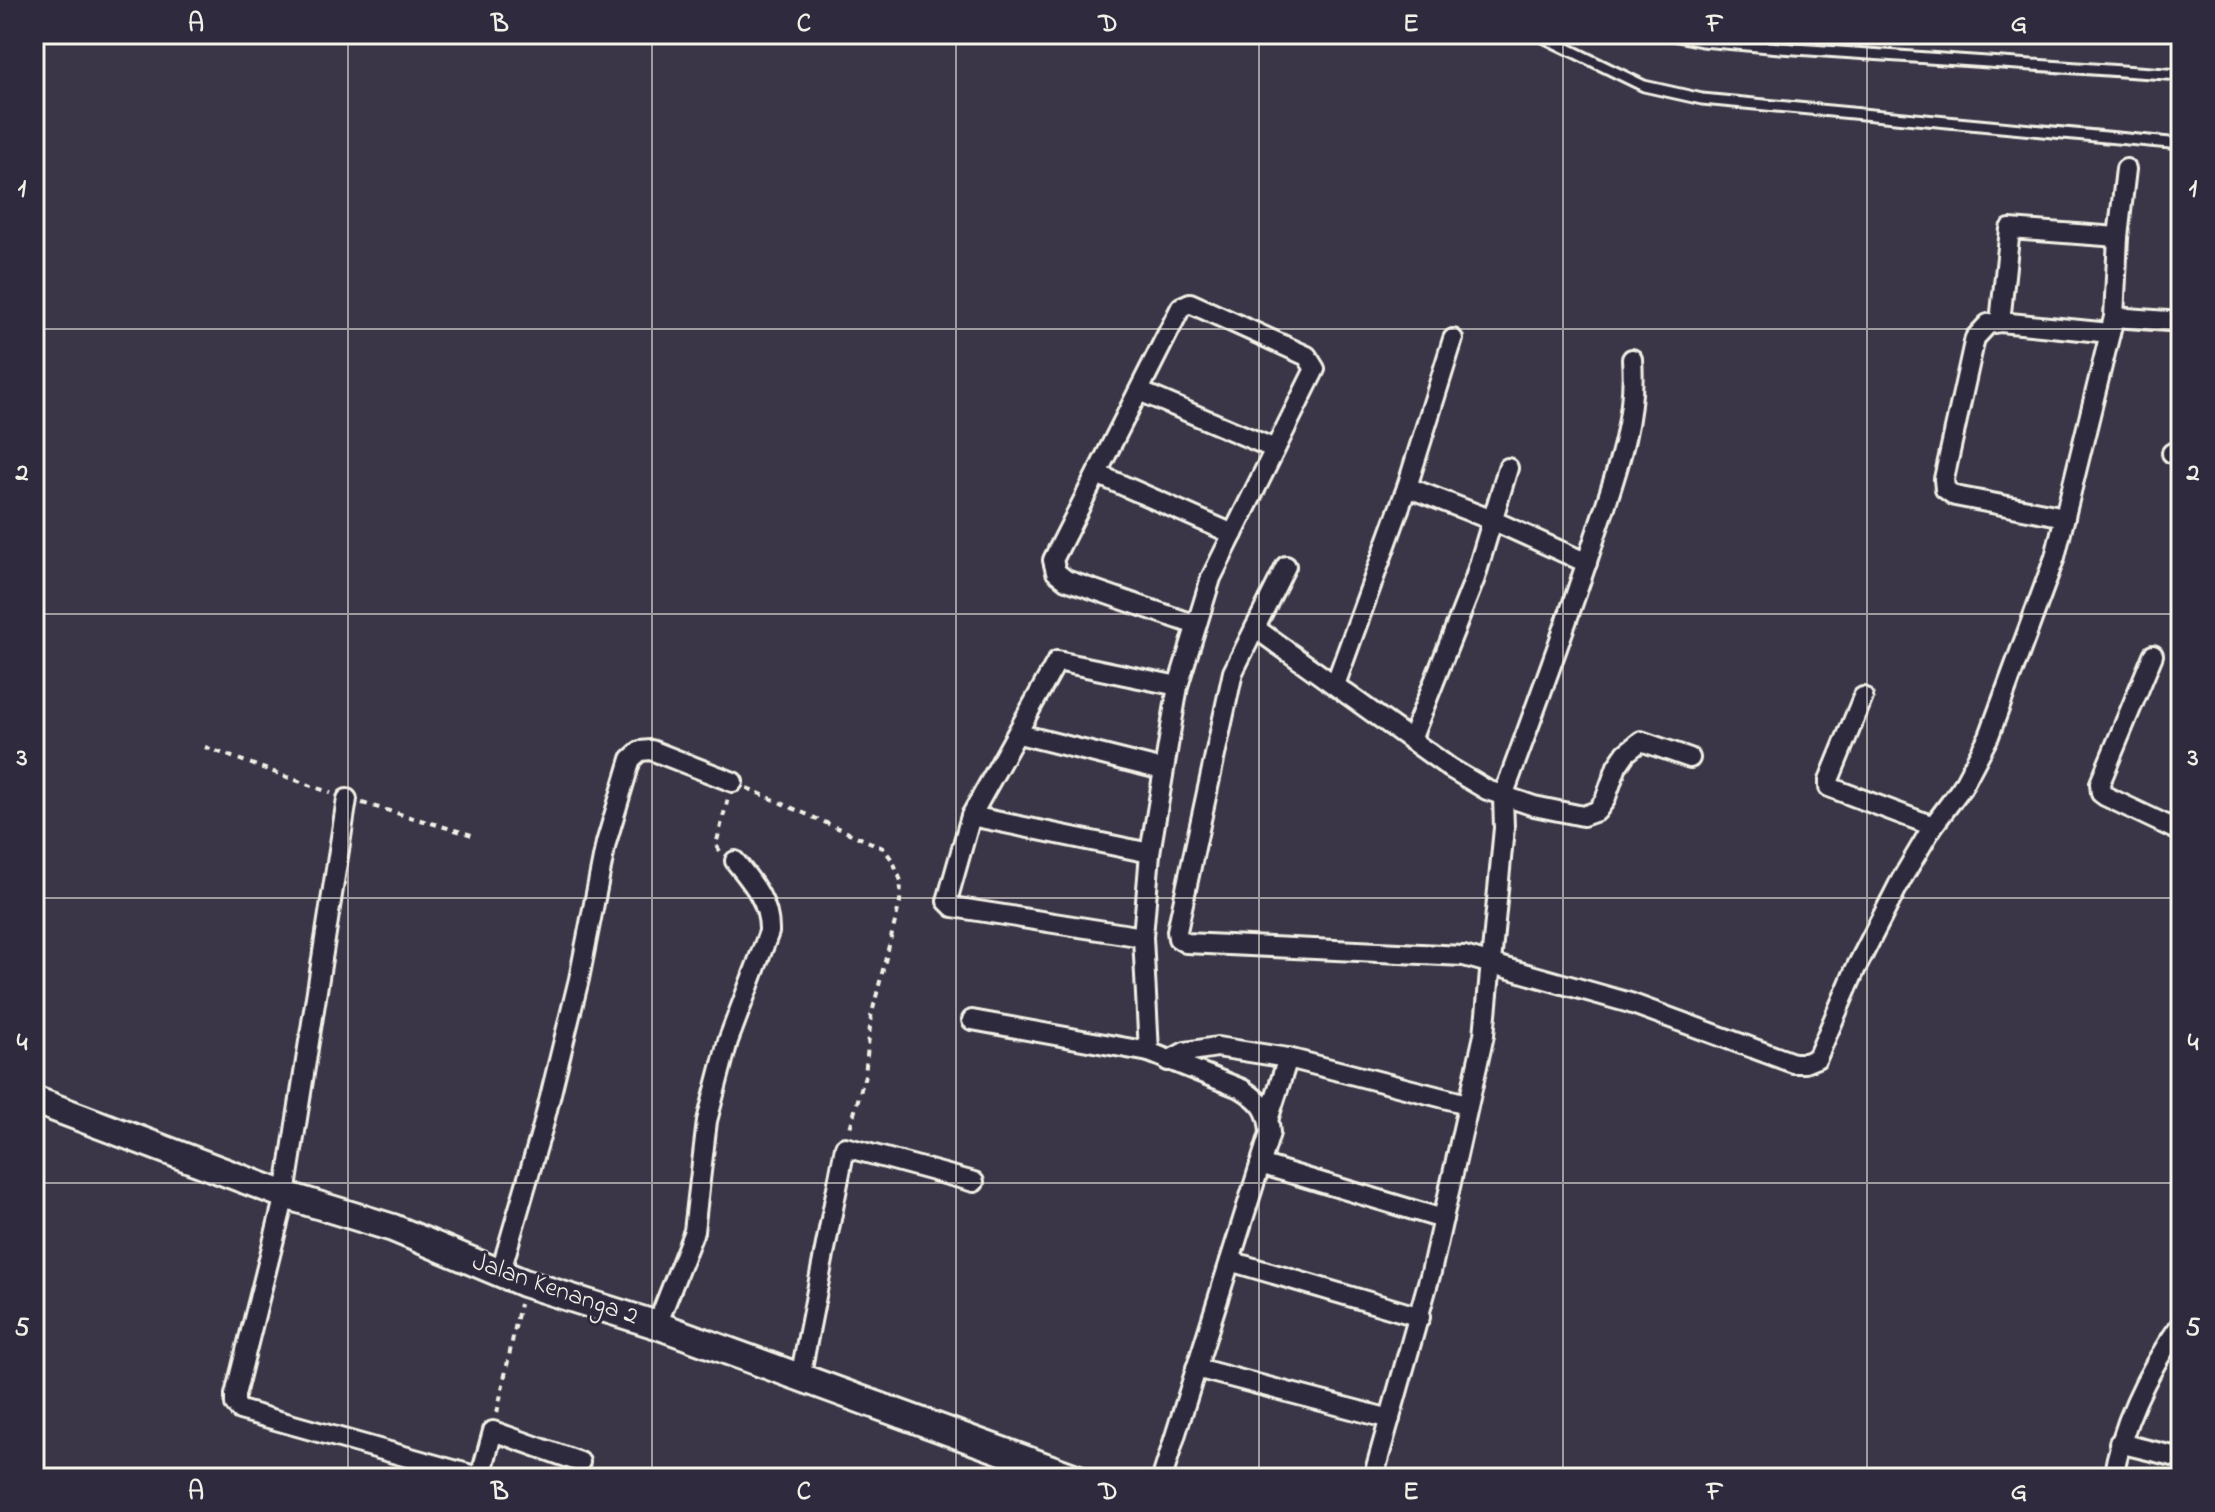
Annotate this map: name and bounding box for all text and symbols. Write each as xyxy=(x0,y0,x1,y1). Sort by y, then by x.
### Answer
text: A xyxy=(188,6,204,44)
text: B xyxy=(490,6,509,44)
text: C xyxy=(797,6,811,44)
text: D xyxy=(1097,6,1118,44)
text: E xyxy=(1403,6,1419,44)
text: F xyxy=(1705,6,1724,44)
text: G xyxy=(2011,6,2027,44)
text: 1 xyxy=(18,171,27,209)
text: 1 xyxy=(2189,171,2198,209)
text: 2 xyxy=(15,455,29,493)
text: 2 xyxy=(2186,455,2200,493)
text: 3 xyxy=(16,740,28,778)
text: 3 xyxy=(2187,740,2199,778)
text: 4 xyxy=(17,1025,28,1063)
text: 4 xyxy=(2188,1025,2199,1063)
street label: Jalan Kenanga 2 xyxy=(467,1244,643,1336)
text: 5 xyxy=(15,1310,30,1348)
text: 5 xyxy=(2186,1310,2201,1348)
text: A xyxy=(188,1474,204,1512)
text: B xyxy=(490,1474,509,1512)
text: C xyxy=(797,1474,811,1512)
text: D xyxy=(1097,1474,1118,1512)
text: E xyxy=(1403,1474,1419,1512)
text: F xyxy=(1705,1474,1724,1512)
text: G xyxy=(2011,1474,2027,1512)

